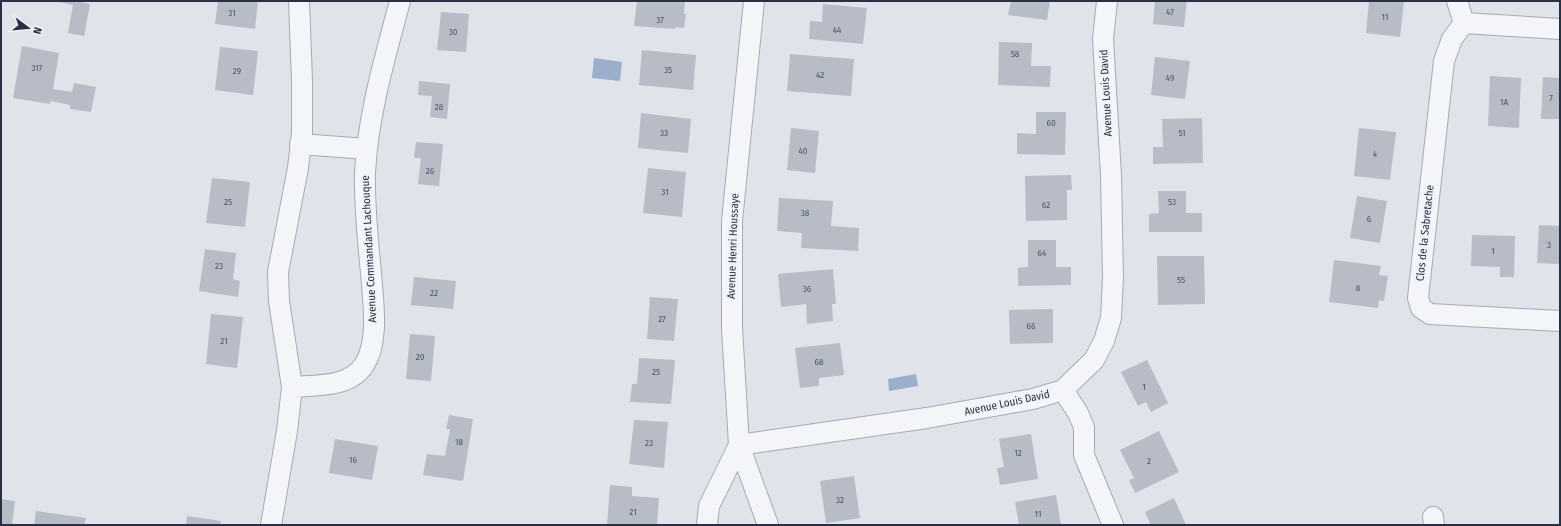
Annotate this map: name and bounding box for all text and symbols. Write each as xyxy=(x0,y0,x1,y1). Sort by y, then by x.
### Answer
house number: 47 xyxy=(1166,7,1174,17)
north arrow xyxy=(8,8,48,48)
house number: 31 xyxy=(228,8,236,18)
house number: 11 xyxy=(1382,12,1388,22)
house number: 37 xyxy=(656,15,664,25)
house number: 44 xyxy=(833,25,842,35)
text: N xyxy=(30,26,44,36)
house number: 30 xyxy=(449,27,458,37)
house number: 58 xyxy=(1011,49,1020,59)
street label: Avenue Louis David xyxy=(1097,49,1115,137)
house number: 317 xyxy=(32,63,43,73)
house number: 35 xyxy=(664,65,672,75)
house number: 29 xyxy=(233,66,241,76)
house number: 42 xyxy=(816,70,824,80)
house number: 49 xyxy=(1166,73,1174,83)
house number: 7 xyxy=(1549,93,1553,103)
house number: 1A xyxy=(1500,97,1508,107)
house number: 28 xyxy=(435,102,444,112)
house number: 60 xyxy=(1046,118,1056,128)
house number: 33 xyxy=(660,128,668,138)
house number: 51 xyxy=(1178,128,1186,138)
house number: 40 xyxy=(798,146,808,156)
house number: 4 xyxy=(1373,149,1378,159)
house number: 26 xyxy=(426,166,435,176)
street label: Avenue Commandant Lachouque xyxy=(359,175,379,323)
street label: Clos de la Sabretache xyxy=(1413,184,1437,282)
house number: 31 xyxy=(661,187,669,197)
street label: Avenue Henri Houssaye xyxy=(725,193,741,299)
house number: 25 xyxy=(224,197,232,207)
house number: 53 xyxy=(1168,197,1176,207)
house number: 62 xyxy=(1042,200,1050,210)
house number: 38 xyxy=(801,208,810,218)
house number: 6 xyxy=(1367,214,1372,224)
house number: 3 xyxy=(1547,240,1551,250)
house number: 1 xyxy=(1491,246,1495,256)
house number: 64 xyxy=(1038,248,1047,258)
house number: 23 xyxy=(215,261,223,271)
house number: 55 xyxy=(1177,275,1185,285)
house number: 8 xyxy=(1356,283,1361,293)
house number: 36 xyxy=(803,284,812,294)
house number: 22 xyxy=(430,288,438,298)
house number: 27 xyxy=(658,314,666,324)
house number: 66 xyxy=(1027,321,1036,331)
house number: 21 xyxy=(220,336,228,346)
house number: 20 xyxy=(416,352,425,362)
house number: 68 xyxy=(815,357,824,367)
house number: 25 xyxy=(652,367,660,377)
house number: 1 xyxy=(1142,382,1146,392)
street label: Avenue Louis David xyxy=(963,388,1051,418)
house number: 18 xyxy=(455,437,464,447)
house number: 23 xyxy=(645,438,653,448)
house number: 12 xyxy=(1014,448,1022,458)
house number: 16 xyxy=(349,455,358,465)
house number: 2 xyxy=(1147,456,1151,466)
house number: 32 xyxy=(836,495,844,505)
house number: 21 xyxy=(629,507,637,517)
house number: 11 xyxy=(1035,509,1041,519)

